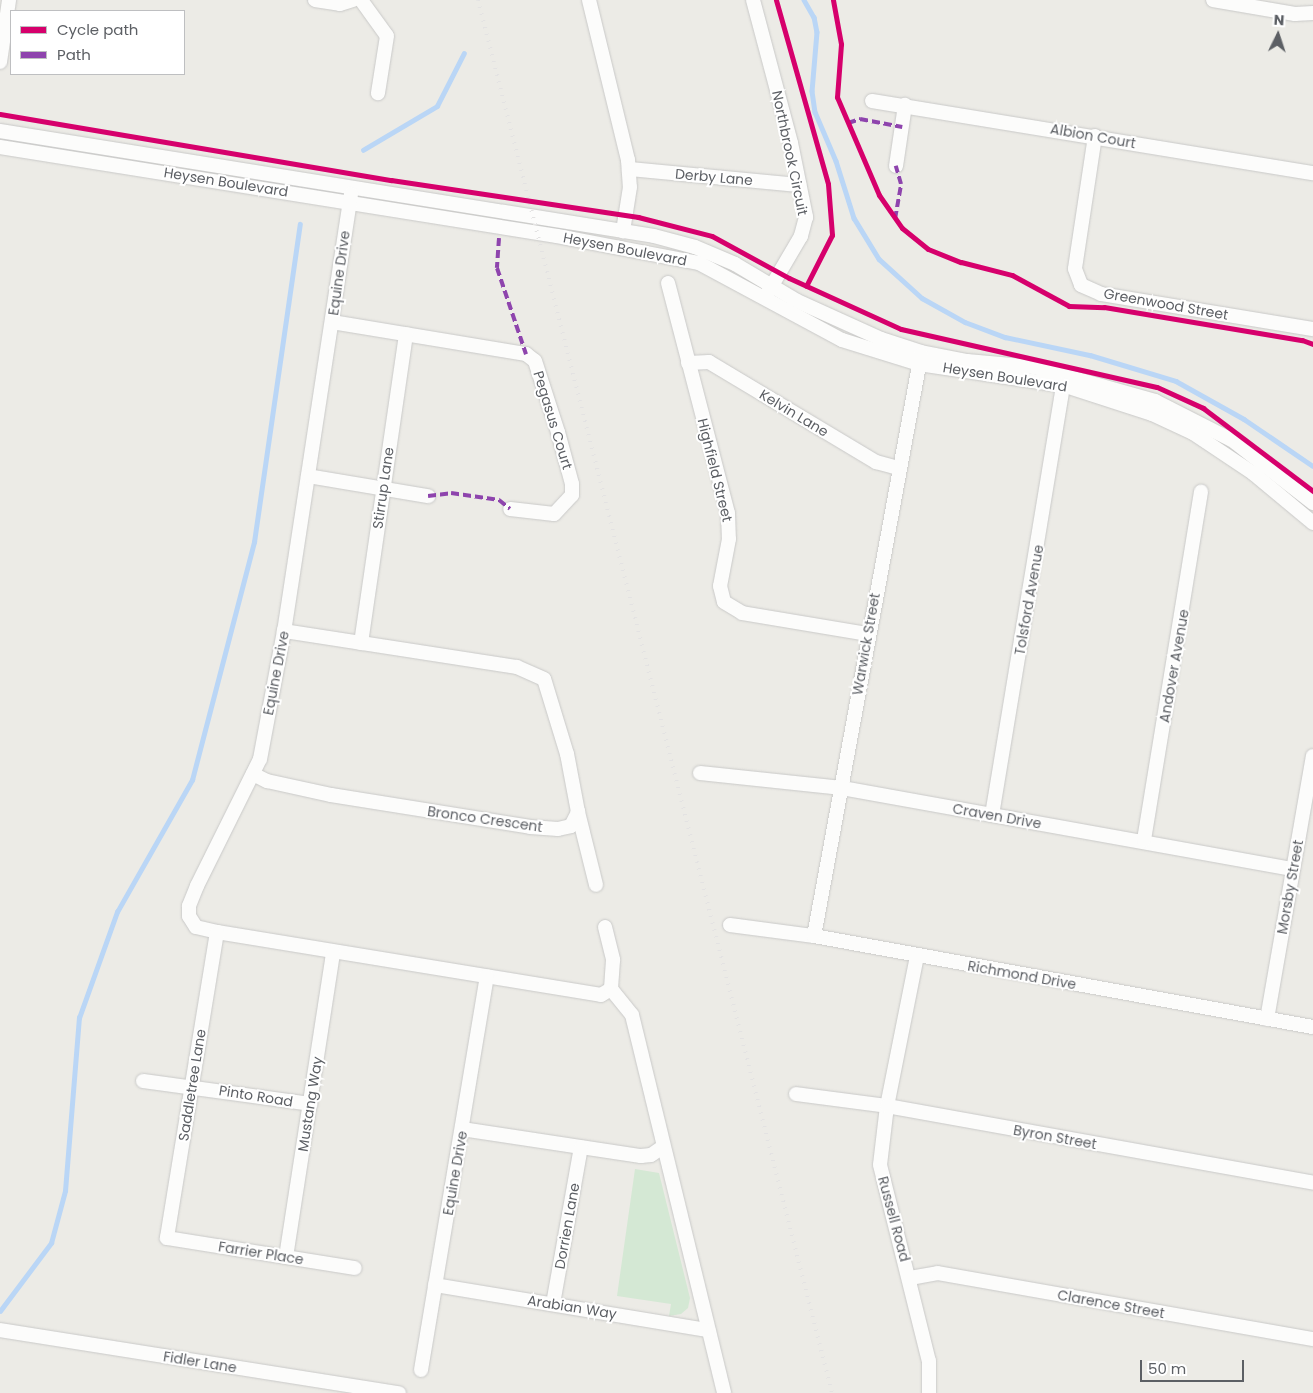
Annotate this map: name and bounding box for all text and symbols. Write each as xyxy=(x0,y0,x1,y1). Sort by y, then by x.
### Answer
legend xyxy=(10,10,185,75)
north arrow xyxy=(1253,10,1303,60)
text: N xyxy=(1273,10,1285,30)
text: Cycle path xyxy=(57,19,138,40)
text: Path xyxy=(57,44,91,65)
street label: Northbrook Circuit xyxy=(769,89,811,217)
street label: Albion Court xyxy=(1049,120,1137,152)
street label: Heysen Boulevard xyxy=(163,164,289,200)
street label: Derby Lane xyxy=(674,165,754,189)
street label: Equine Drive xyxy=(325,229,353,317)
street label: Heysen Boulevard xyxy=(562,229,688,269)
street label: Greenwood Street xyxy=(1102,285,1230,323)
street label: Heysen Boulevard xyxy=(942,359,1068,395)
street label: Pegasus Court xyxy=(530,369,576,471)
street label: Kelvin Lane xyxy=(756,386,832,440)
street label: Highfield Street xyxy=(694,417,736,523)
street label: Stirrup Lane xyxy=(369,446,397,530)
street label: Tolsford Avenue xyxy=(1011,543,1047,657)
street label: Warwick Street xyxy=(849,591,883,697)
street label: Andover Avenue xyxy=(1156,608,1192,724)
street label: Equine Drive xyxy=(260,629,292,717)
street label: Craven Drive xyxy=(951,800,1043,832)
street label: Bronco Crescent xyxy=(426,803,544,835)
street label: Morsby Street xyxy=(1273,838,1307,936)
street label: Richmond Drive xyxy=(966,957,1078,993)
street label: Saddletree Lane xyxy=(175,1028,209,1142)
street label: Mustang Way xyxy=(294,1055,326,1153)
street label: Pinto Road xyxy=(218,1082,294,1110)
street label: Byron Street xyxy=(1012,1121,1098,1153)
street label: Equine Drive xyxy=(439,1129,471,1217)
street label: Russell Road xyxy=(875,1174,913,1264)
street label: Dorrien Lane xyxy=(551,1182,583,1270)
street label: Farrier Place xyxy=(217,1238,305,1268)
street label: Clarence Street xyxy=(1056,1286,1166,1322)
street label: Arabian Way xyxy=(526,1292,618,1322)
street label: Fidler Lane xyxy=(162,1348,238,1376)
scale bar xyxy=(1143,1350,1247,1382)
text: 50 m xyxy=(1148,1358,1186,1379)

